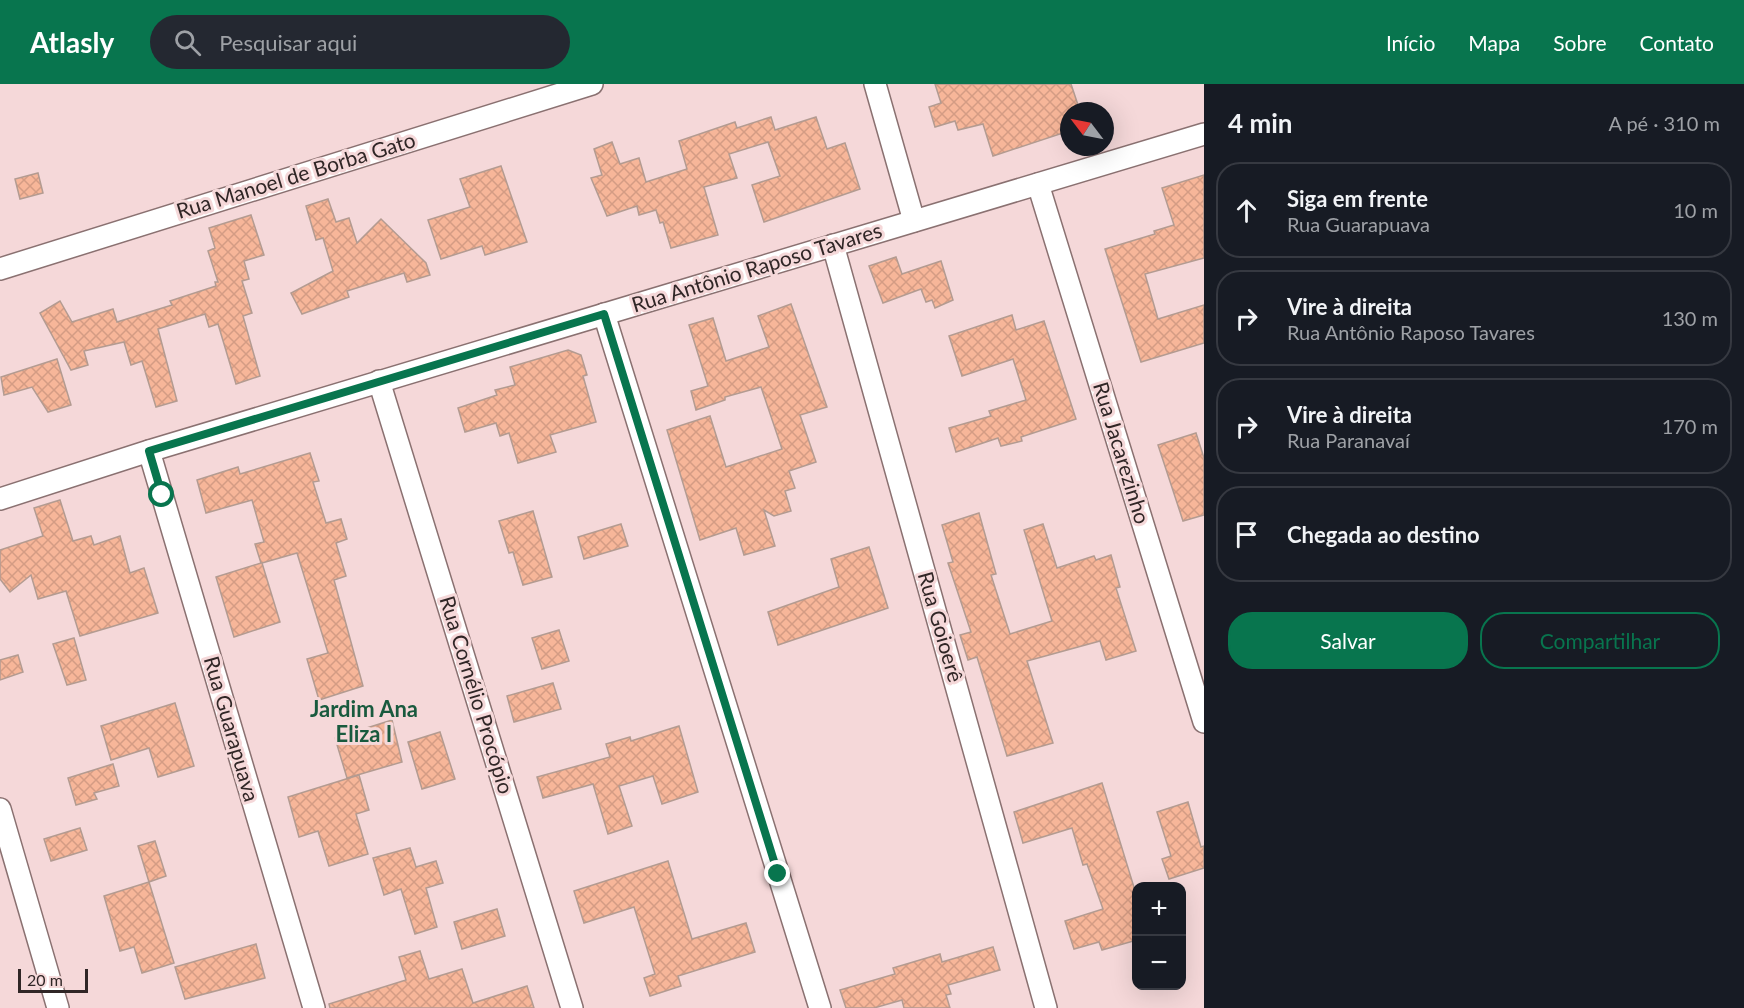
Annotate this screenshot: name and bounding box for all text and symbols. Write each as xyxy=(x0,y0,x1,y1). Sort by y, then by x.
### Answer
search box xyxy=(150,15,570,69)
text: Atlasly xyxy=(30,25,114,59)
icon: search xyxy=(171,26,204,59)
text: Pesquisar aqui xyxy=(219,29,357,56)
text: Início xyxy=(1386,30,1435,55)
text: Mapa xyxy=(1468,30,1520,55)
text: Sobre xyxy=(1553,30,1606,55)
text: Contato xyxy=(1639,30,1714,55)
north arrow xyxy=(1060,102,1114,156)
text: 4 min xyxy=(1228,107,1292,139)
text: A pé · 310 m xyxy=(1608,111,1720,135)
street label: Rua Manoel de Borba Gato xyxy=(173,126,418,223)
text: Siga em frente xyxy=(1287,185,1428,212)
icon: ahead xyxy=(1230,194,1263,227)
text: 10 m xyxy=(1673,198,1718,222)
text: Rua Guarapuava xyxy=(1287,212,1430,236)
street label: Rua Antônio Raposo Tavares xyxy=(628,217,885,317)
text: Vire à direita xyxy=(1287,293,1412,320)
icon: right xyxy=(1230,302,1263,335)
text: 130 m xyxy=(1662,306,1718,330)
text: Rua Antônio Raposo Tavares xyxy=(1287,320,1535,344)
street label: Rua Jacarezinho xyxy=(1089,379,1156,527)
text: Vire à direita xyxy=(1287,401,1412,428)
icon: right xyxy=(1230,410,1263,443)
text: 170 m xyxy=(1662,414,1718,438)
text: Rua Paranavaí xyxy=(1287,428,1410,452)
route start xyxy=(148,481,174,507)
icon: arrive xyxy=(1230,518,1263,551)
text: Chegada ao destino xyxy=(1287,521,1480,548)
street label: Rua Goioerê xyxy=(914,568,969,685)
street label: Rua Cornélio Procópio xyxy=(435,593,519,797)
button: Salvar xyxy=(1228,612,1468,669)
button: Compartilhar xyxy=(1480,612,1720,669)
street label: Rua Guarapuava xyxy=(200,653,265,804)
district label: Jardim Ana Eliza I xyxy=(310,695,418,747)
route end xyxy=(764,860,790,886)
map controls xyxy=(1132,882,1186,990)
button: + xyxy=(1132,882,1186,936)
button: − xyxy=(1132,936,1186,990)
scale bar xyxy=(18,966,88,994)
text: 20 m xyxy=(27,970,63,989)

